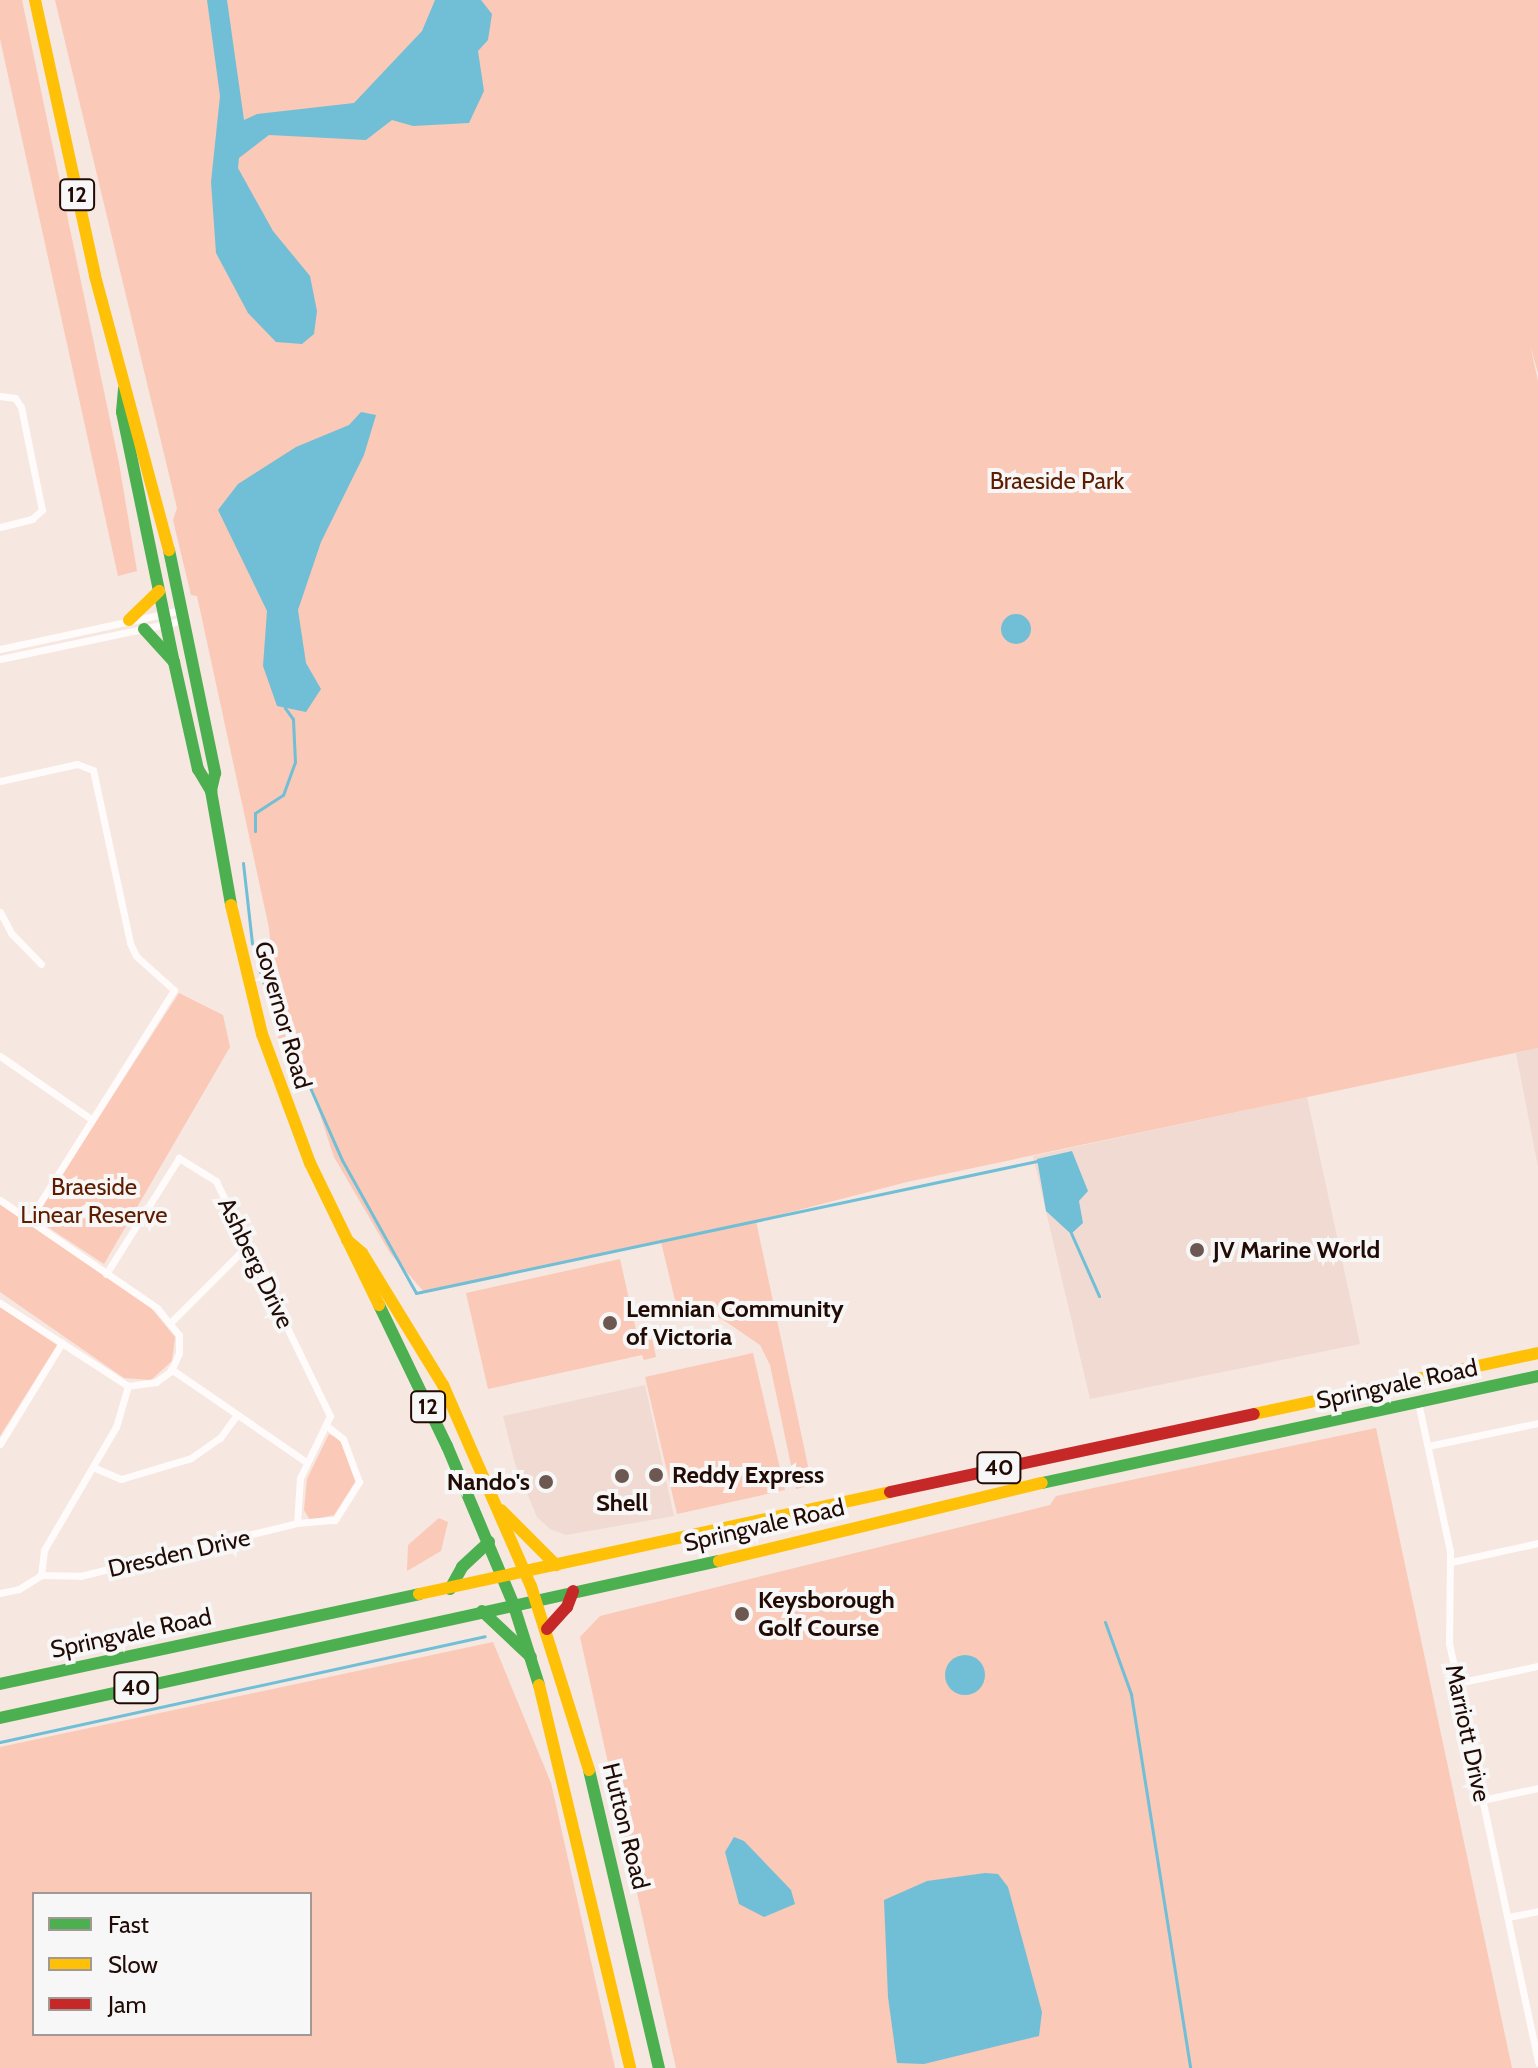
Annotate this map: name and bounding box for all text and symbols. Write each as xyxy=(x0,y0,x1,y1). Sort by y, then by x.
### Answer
road number: 12 xyxy=(59,177,95,213)
park label: Braeside Park xyxy=(990,467,1124,495)
street label: Governor Road xyxy=(248,938,318,1092)
park label: Braeside Linear Reserve xyxy=(20,1173,168,1229)
street label: Ashberg Drive xyxy=(212,1193,300,1333)
place label: JV Marine World xyxy=(1213,1236,1380,1264)
marker: JV Marine World xyxy=(1188,1241,1206,1259)
place label: Lemnian Community of Victoria xyxy=(626,1295,844,1351)
marker: Lemnian Community of Victoria xyxy=(601,1314,619,1332)
street label: Springvale Road xyxy=(1314,1353,1480,1415)
road number: 12 xyxy=(410,1389,446,1425)
road number: 40 xyxy=(975,1450,1023,1486)
place label: Reddy Express xyxy=(672,1461,824,1489)
marker: Reddy Express xyxy=(647,1466,665,1484)
marker: Shell xyxy=(613,1467,631,1485)
place label: Nando's xyxy=(447,1468,530,1496)
marker: Nando's xyxy=(537,1473,555,1491)
place label: Shell xyxy=(596,1489,648,1517)
street label: Springvale Road xyxy=(681,1493,847,1557)
street label: Dresden Drive xyxy=(105,1523,253,1583)
place label: Keysborough Golf Course xyxy=(758,1586,895,1642)
street label: Springvale Road xyxy=(48,1602,214,1664)
marker: Keysborough Golf Course xyxy=(733,1605,751,1623)
street label: Marriott Drive xyxy=(1439,1662,1497,1804)
road number: 40 xyxy=(112,1670,160,1706)
street label: Hutton Road xyxy=(596,1760,656,1892)
legend xyxy=(32,1892,312,2036)
text: Fast xyxy=(108,1910,149,1939)
text: Slow xyxy=(108,1950,158,1979)
text: Jam xyxy=(108,1990,146,2019)

